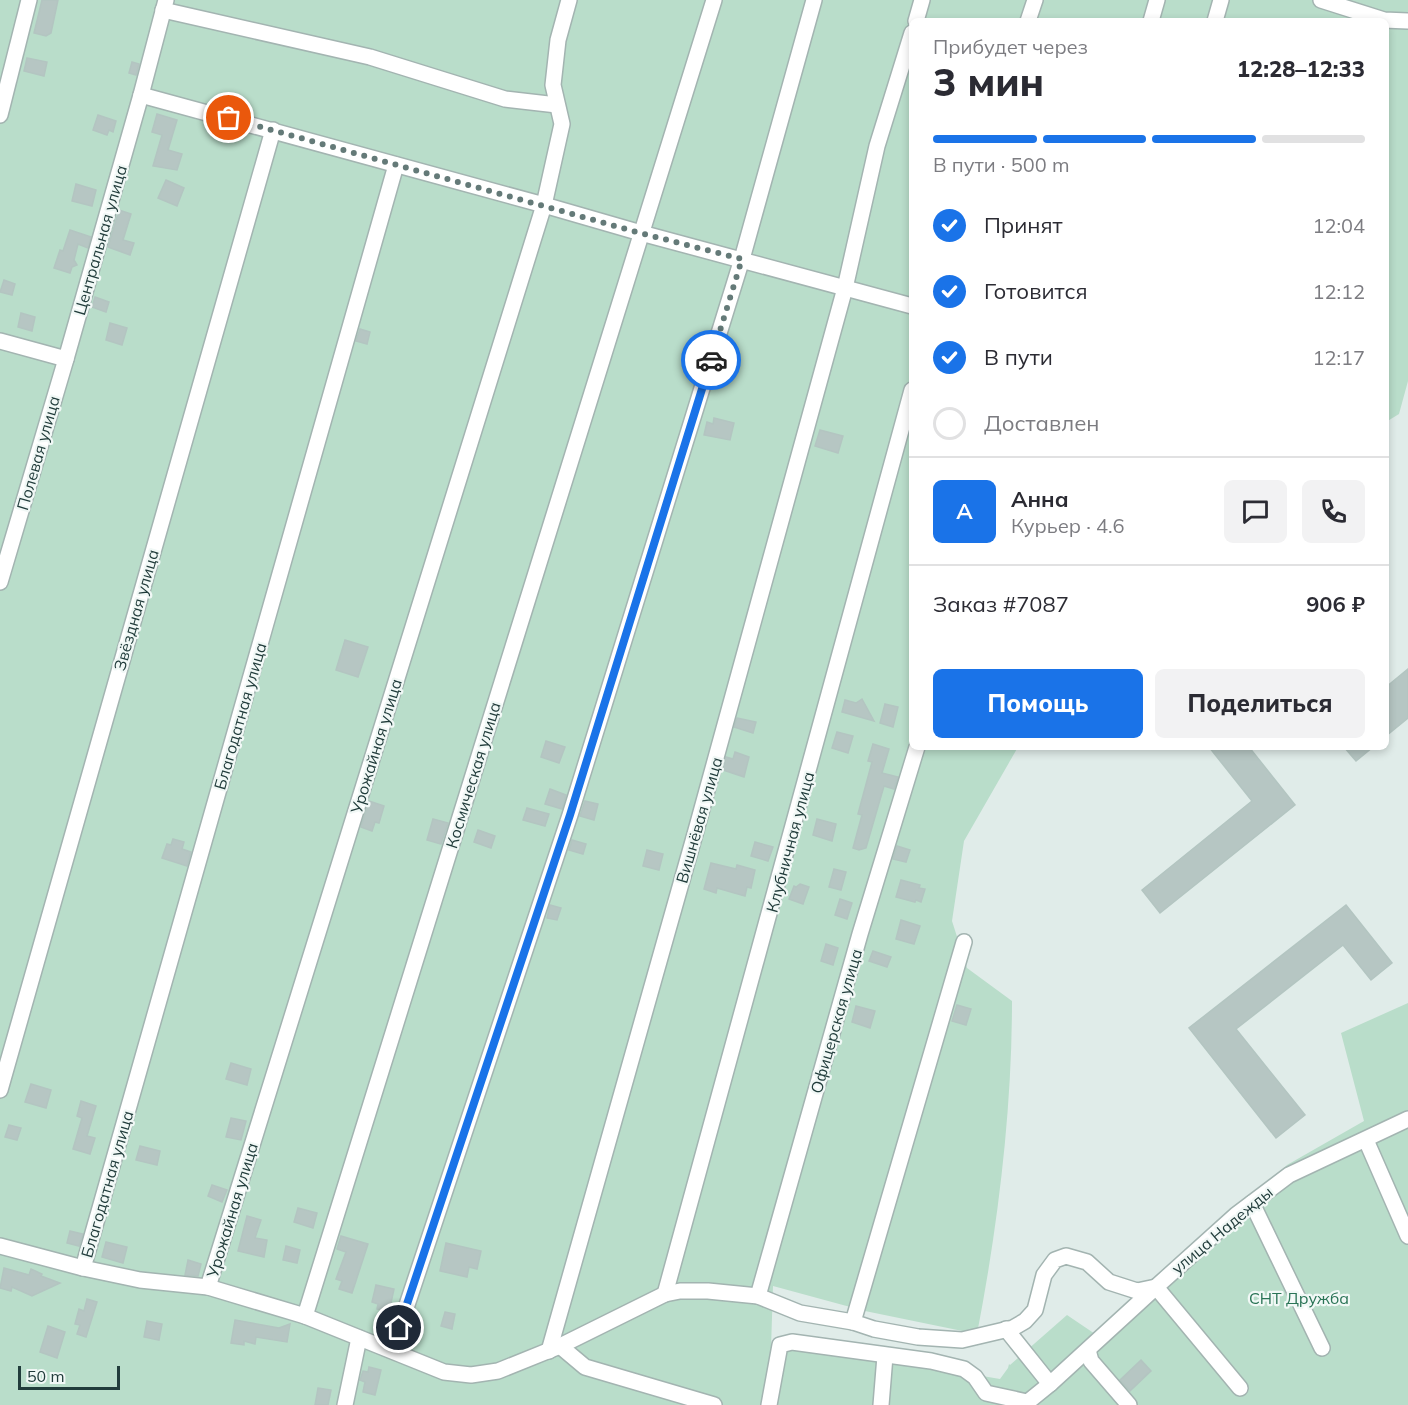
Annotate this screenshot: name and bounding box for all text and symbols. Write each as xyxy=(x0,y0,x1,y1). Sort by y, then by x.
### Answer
text: Прибудет через xyxy=(933,34,1088,59)
text: 12:28–12:33 xyxy=(1237,55,1365,83)
text: 3 мин xyxy=(933,57,1044,106)
pin xyxy=(203,92,254,143)
icon: bag xyxy=(212,101,245,134)
text: В пути · 500 m xyxy=(933,152,1069,177)
street label: Центральная улица xyxy=(69,163,131,317)
icon: check xyxy=(933,209,966,242)
text: Принят xyxy=(984,211,1063,239)
text: 12:04 xyxy=(1312,213,1365,238)
icon: check xyxy=(933,275,966,308)
text: Готовится xyxy=(984,277,1088,305)
text: 12:12 xyxy=(1312,279,1365,304)
courier xyxy=(681,330,741,390)
icon: check xyxy=(933,341,966,374)
text: В пути xyxy=(984,343,1053,371)
icon: car xyxy=(695,344,728,377)
text: 12:17 xyxy=(1312,345,1365,370)
street label: Полевая улица xyxy=(12,394,64,512)
text: Доставлен xyxy=(984,409,1100,437)
button: chat xyxy=(1224,480,1287,543)
button: phone xyxy=(1302,480,1365,543)
text: Анна xyxy=(1011,485,1069,513)
text: А xyxy=(956,497,973,525)
text: Курьер · 4.6 xyxy=(1011,513,1125,538)
street label: Звёздная улица xyxy=(109,547,163,673)
text: Заказ #7087 xyxy=(933,590,1069,618)
text: 906 ₽ xyxy=(1306,590,1365,618)
street label: Благодатная улица xyxy=(209,640,271,792)
button: Помощь xyxy=(933,669,1143,738)
button: Поделиться xyxy=(1155,669,1365,738)
street label: Урожайная улица xyxy=(346,676,406,817)
street label: Космическая улица xyxy=(441,699,505,851)
street label: Вишнёвая улица xyxy=(671,755,727,885)
street label: Клубничная улица xyxy=(762,769,818,915)
street label: Офицерская улица xyxy=(806,946,866,1096)
street label: Благодатная улица xyxy=(76,1108,138,1260)
street label: Урожайная улица xyxy=(202,1140,262,1281)
street label: улица Надежды xyxy=(1167,1182,1277,1278)
park label: СНТ Дружба xyxy=(1249,1288,1349,1308)
pin xyxy=(373,1302,424,1353)
icon: home xyxy=(382,1311,415,1344)
scale bar xyxy=(18,1363,120,1390)
text: 50 m xyxy=(27,1366,64,1386)

